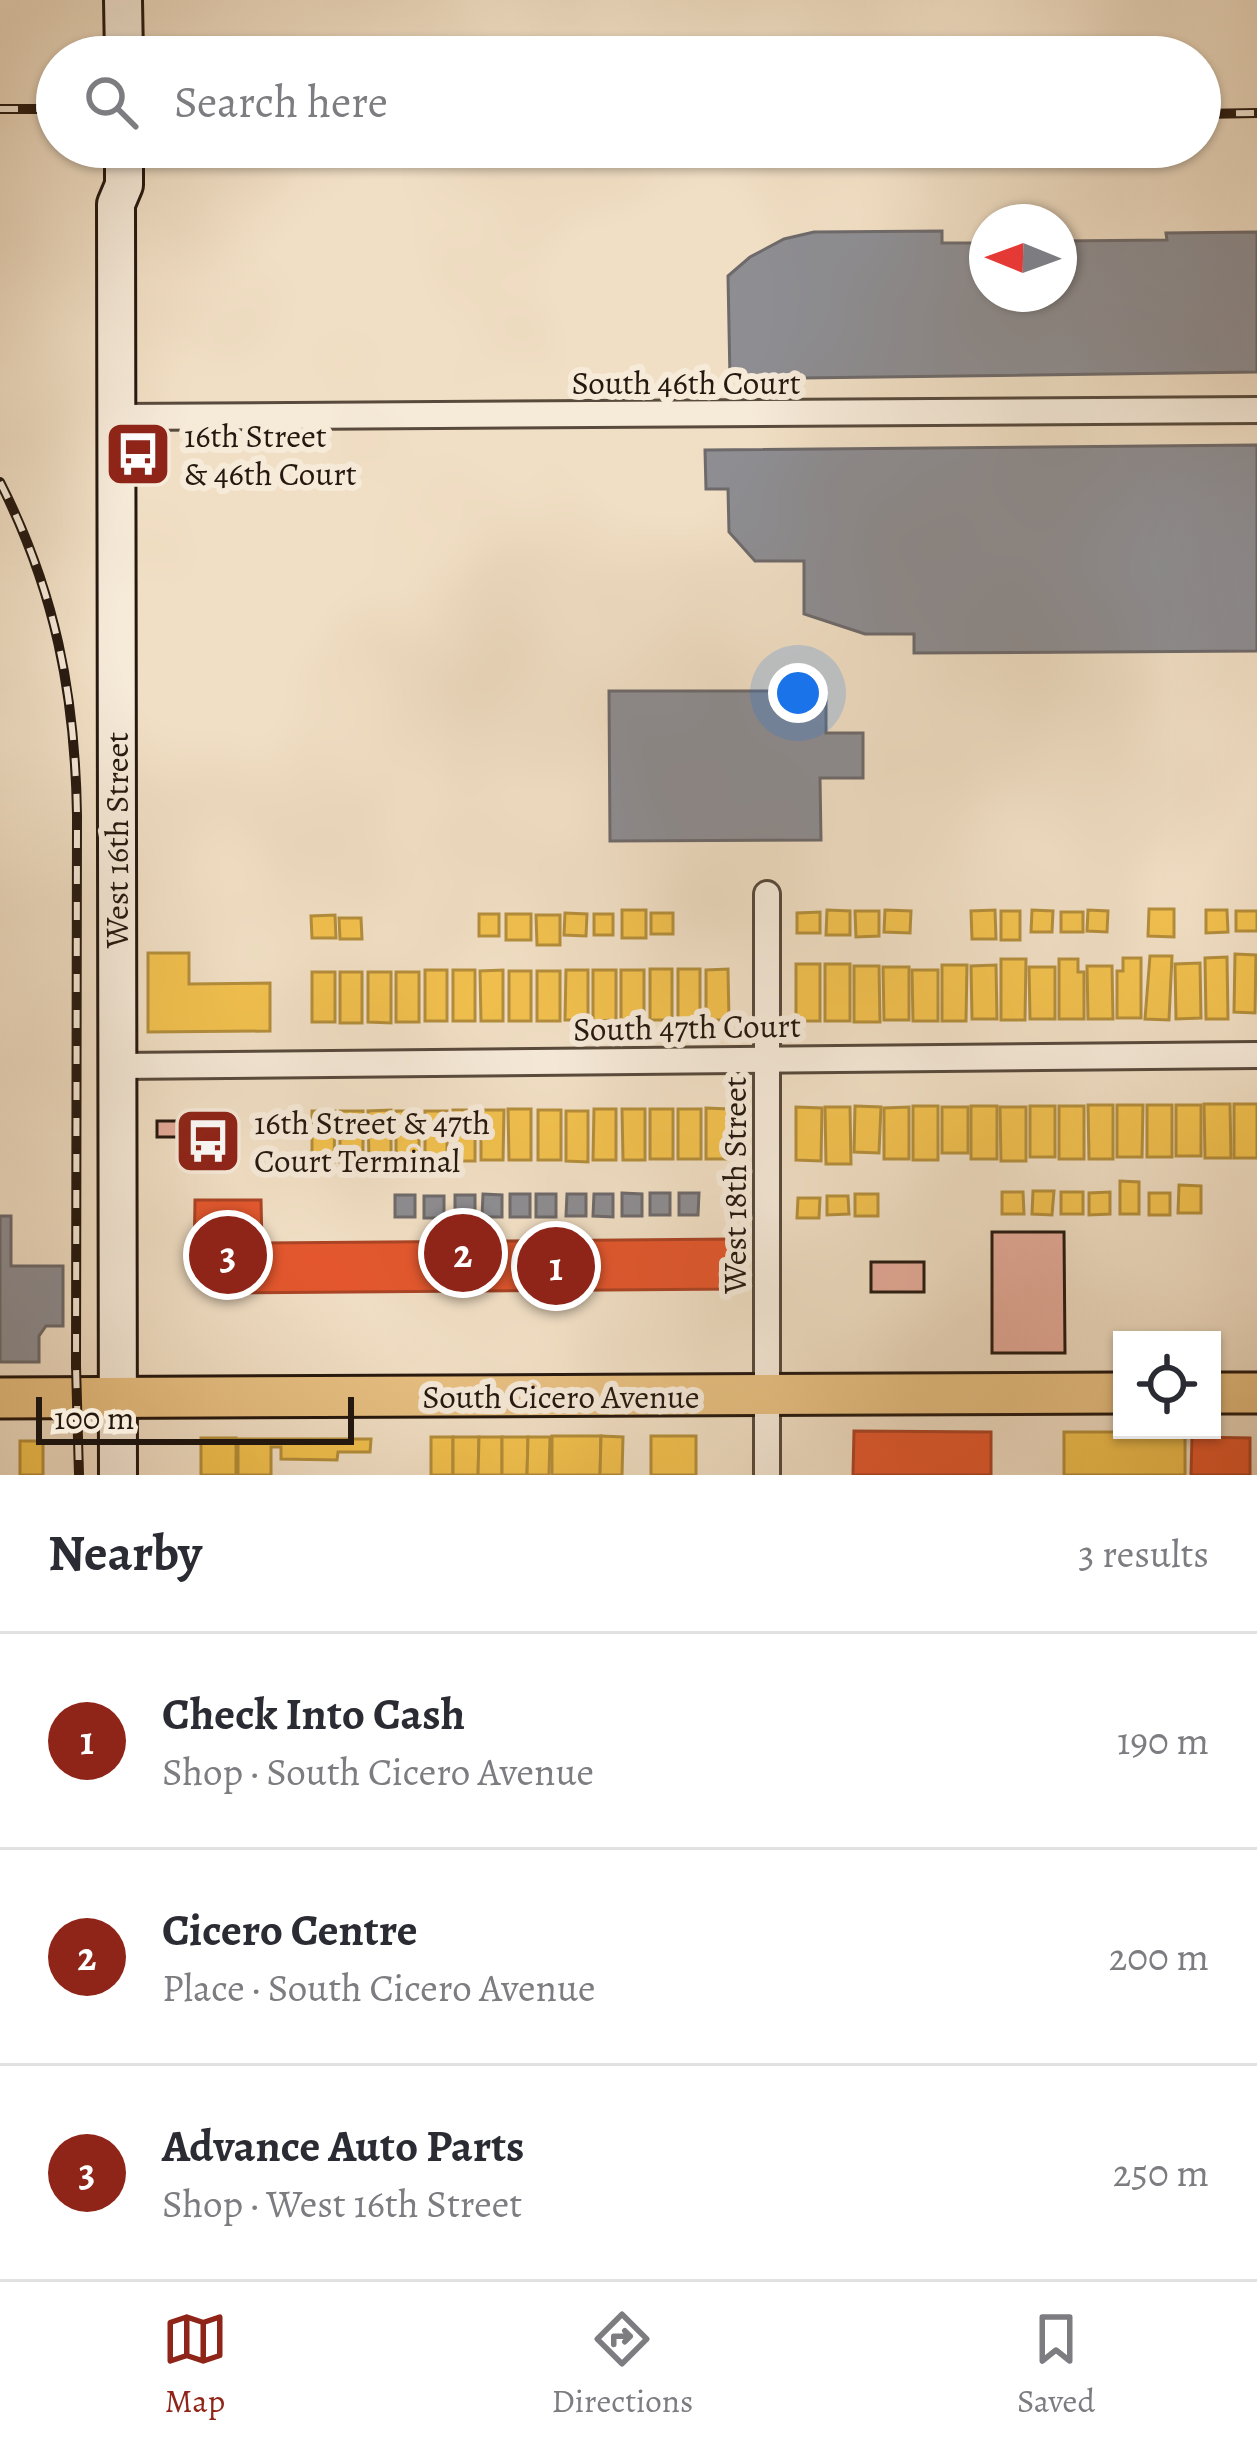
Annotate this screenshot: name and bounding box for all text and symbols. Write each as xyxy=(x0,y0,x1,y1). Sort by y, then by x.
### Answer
search box xyxy=(36,36,1221,168)
icon: search xyxy=(78,69,144,135)
text: Search here xyxy=(174,71,388,133)
north arrow xyxy=(969,204,1077,312)
street label: South 46th Court xyxy=(571,360,801,405)
place label: 16th Street & 46th Court xyxy=(184,413,357,496)
bus stop icon: 16th Street & 46th Court xyxy=(103,419,173,489)
your location xyxy=(768,663,828,723)
street label: West 16th Street xyxy=(94,732,139,949)
street label: South 47th Court xyxy=(573,1003,801,1051)
street label: West 18th Street xyxy=(712,1076,757,1295)
place label: 16th Street & 47th Court Terminal xyxy=(254,1100,490,1183)
bus stop icon: 16th Street & 47th Court Terminal xyxy=(173,1106,243,1176)
pin: 2 xyxy=(424,1208,502,1298)
pin: 3 xyxy=(189,1210,267,1300)
pin: 1 xyxy=(517,1221,595,1311)
map controls xyxy=(1113,1331,1221,1439)
button: locate xyxy=(1113,1331,1221,1439)
street label: South Cicero Avenue xyxy=(422,1374,700,1419)
scale bar xyxy=(36,1391,354,1444)
text: 100 m xyxy=(54,1395,134,1440)
text: Nearby xyxy=(48,1518,202,1588)
text: 3 results xyxy=(1078,1527,1209,1580)
text: Check Into Cash xyxy=(162,1683,465,1745)
text: 1 xyxy=(80,1714,94,1767)
text: 190 m xyxy=(1117,1714,1209,1767)
text: Shop · South Cicero Avenue xyxy=(162,1745,594,1798)
text: Cicero Centre xyxy=(162,1899,418,1961)
text: 2 xyxy=(78,1930,96,1983)
text: 200 m xyxy=(1109,1930,1209,1983)
text: Place · South Cicero Avenue xyxy=(162,1961,596,2014)
text: Advance Auto Parts xyxy=(162,2115,525,2177)
text: 3 xyxy=(79,2146,95,2199)
text: 250 m xyxy=(1113,2146,1209,2199)
text: Shop · West 16th Street xyxy=(162,2177,522,2230)
tab: Map xyxy=(162,2306,228,2423)
tab: Directions xyxy=(552,2306,693,2423)
tab: Saved xyxy=(1017,2306,1095,2423)

